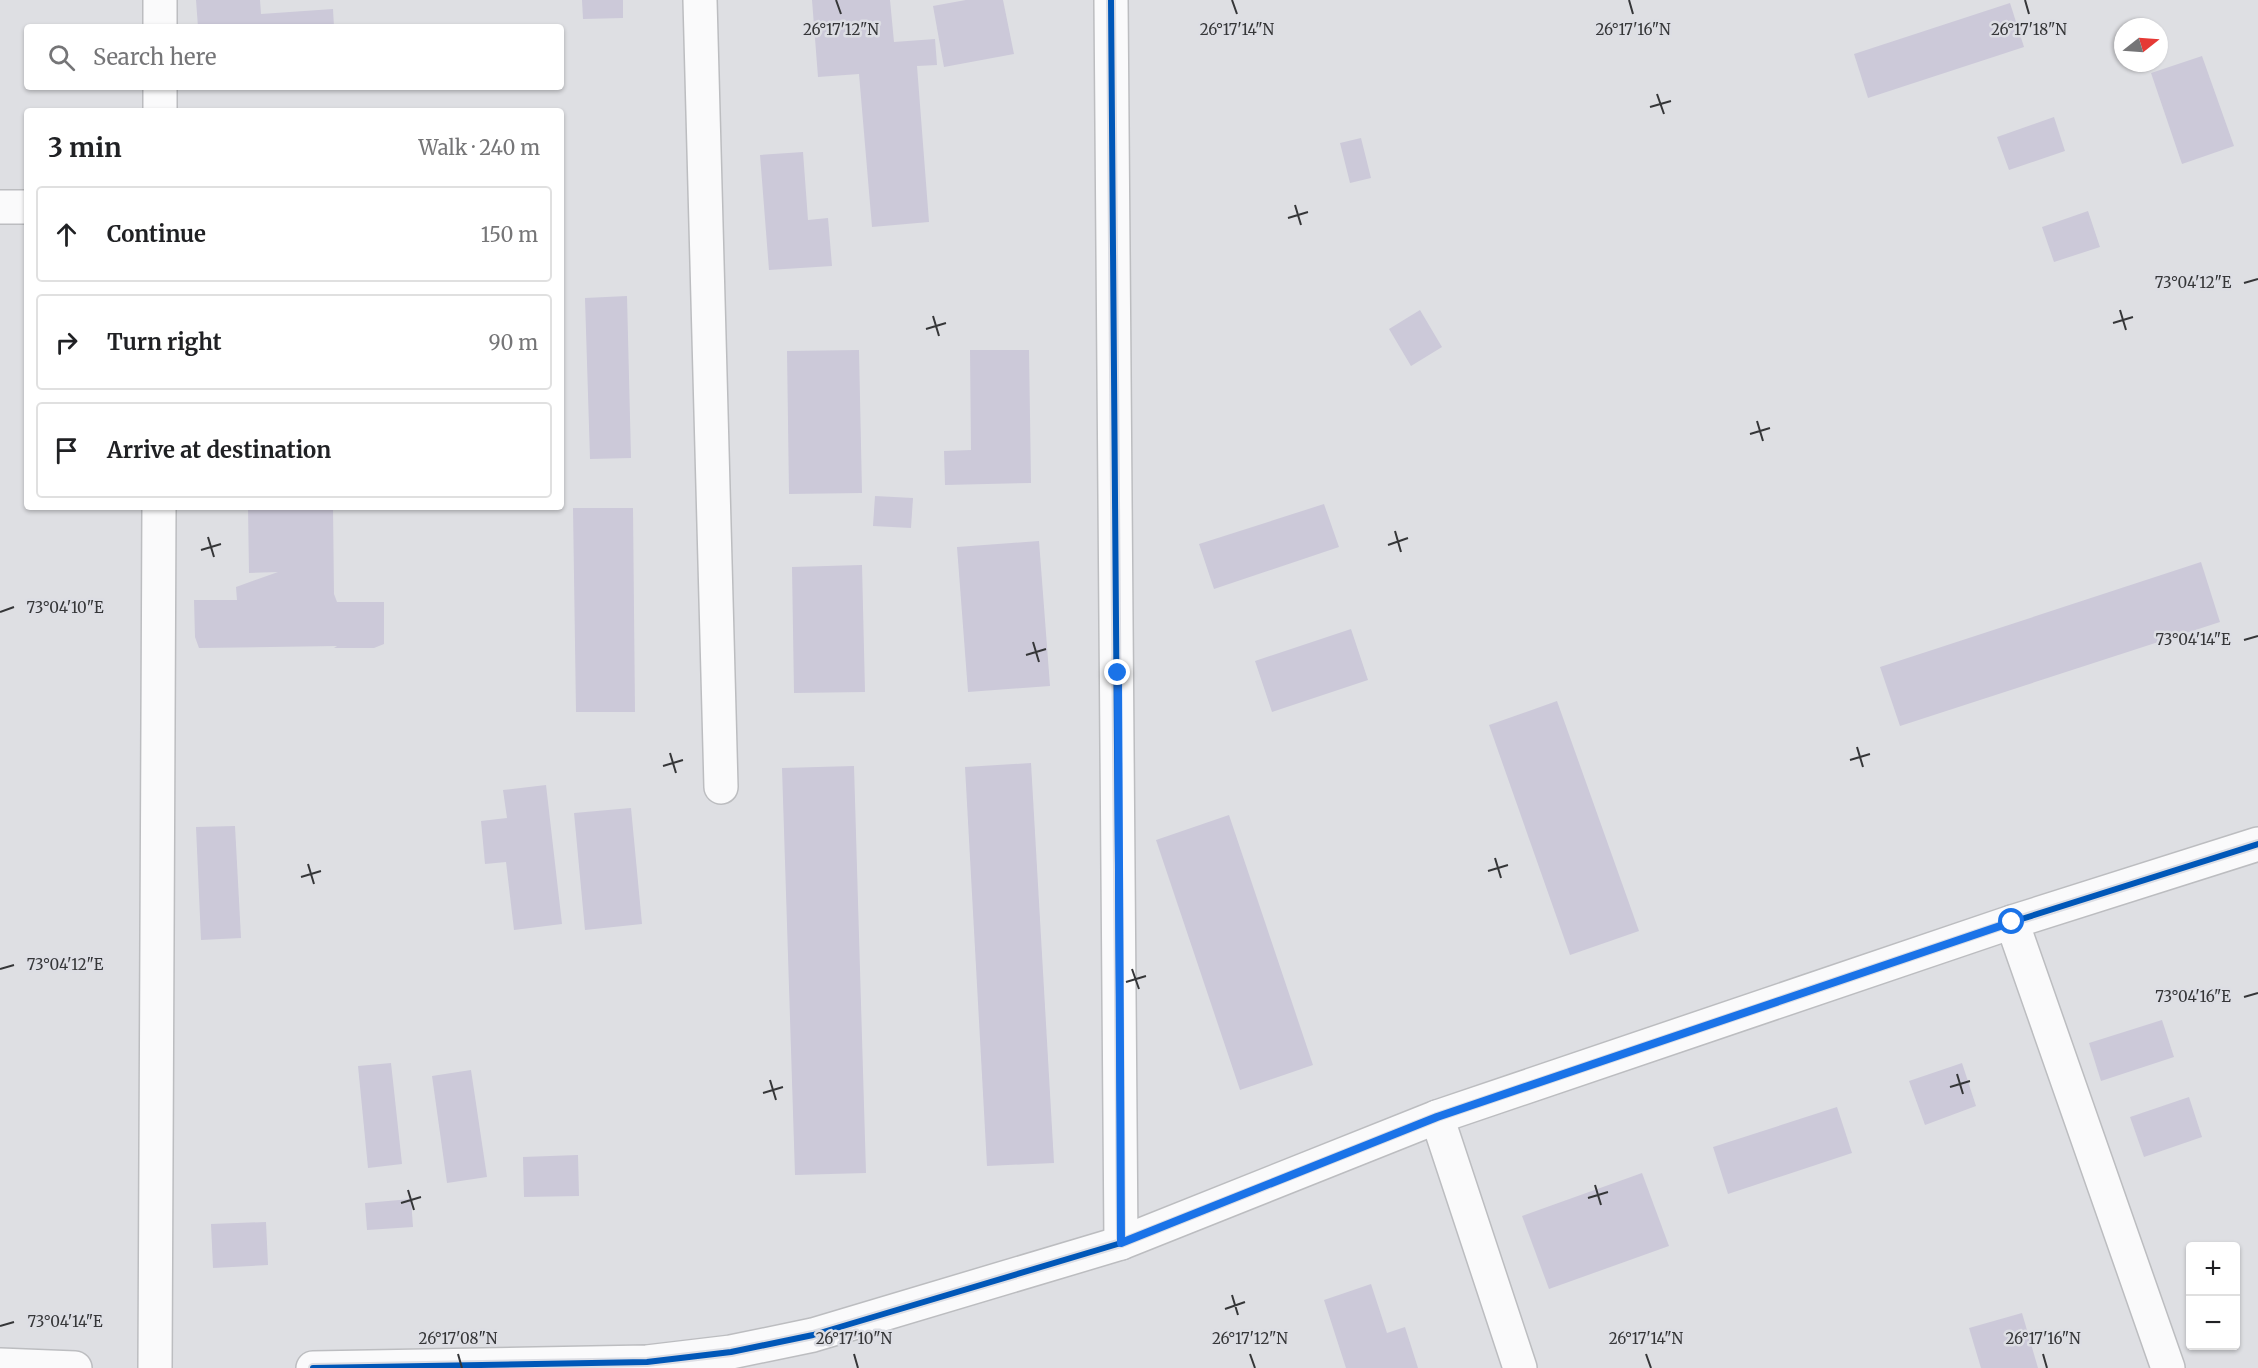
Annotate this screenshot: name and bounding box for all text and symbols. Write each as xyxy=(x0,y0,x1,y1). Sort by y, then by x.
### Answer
north arrow xyxy=(2114,18,2168,72)
text: 26°17'12"N xyxy=(803,20,879,39)
text: 26°17'14"N xyxy=(1200,20,1275,39)
text: 26°17'16"N xyxy=(1595,20,1671,39)
text: 26°17'18"N xyxy=(1991,20,2067,39)
search box xyxy=(24,24,564,90)
icon: search xyxy=(45,41,78,74)
text: Search here xyxy=(93,43,216,71)
text: 3 min xyxy=(48,131,122,164)
text: Walk · 240 m xyxy=(419,135,540,160)
icon: ahead xyxy=(50,218,83,251)
text: Continue xyxy=(107,220,206,248)
text: 150 m xyxy=(481,222,538,247)
text: 73°04'12"E xyxy=(2155,273,2232,292)
icon: right xyxy=(50,326,83,359)
text: Turn right xyxy=(107,328,221,356)
text: 90 m xyxy=(488,330,538,355)
icon: arrive xyxy=(50,434,83,467)
text: Arrive at destination xyxy=(107,436,331,464)
text: 73°04'10"E xyxy=(26,598,104,617)
text: 73°04'14"E xyxy=(2155,630,2231,649)
route end xyxy=(1104,659,1130,685)
route start xyxy=(1998,908,2024,934)
text: 73°04'12"E xyxy=(27,955,104,974)
text: 73°04'16"E xyxy=(2155,987,2231,1006)
map controls xyxy=(2186,1242,2240,1350)
button: + xyxy=(2186,1242,2240,1296)
button: − xyxy=(2186,1296,2240,1350)
text: 73°04'14"E xyxy=(27,1312,103,1331)
text: 26°17'08"N xyxy=(419,1329,498,1348)
text: 26°17'10"N xyxy=(816,1329,893,1348)
text: 26°17'12"N xyxy=(1212,1329,1288,1348)
text: 26°17'14"N xyxy=(1609,1329,1684,1348)
text: 26°17'16"N xyxy=(2005,1329,2081,1348)

